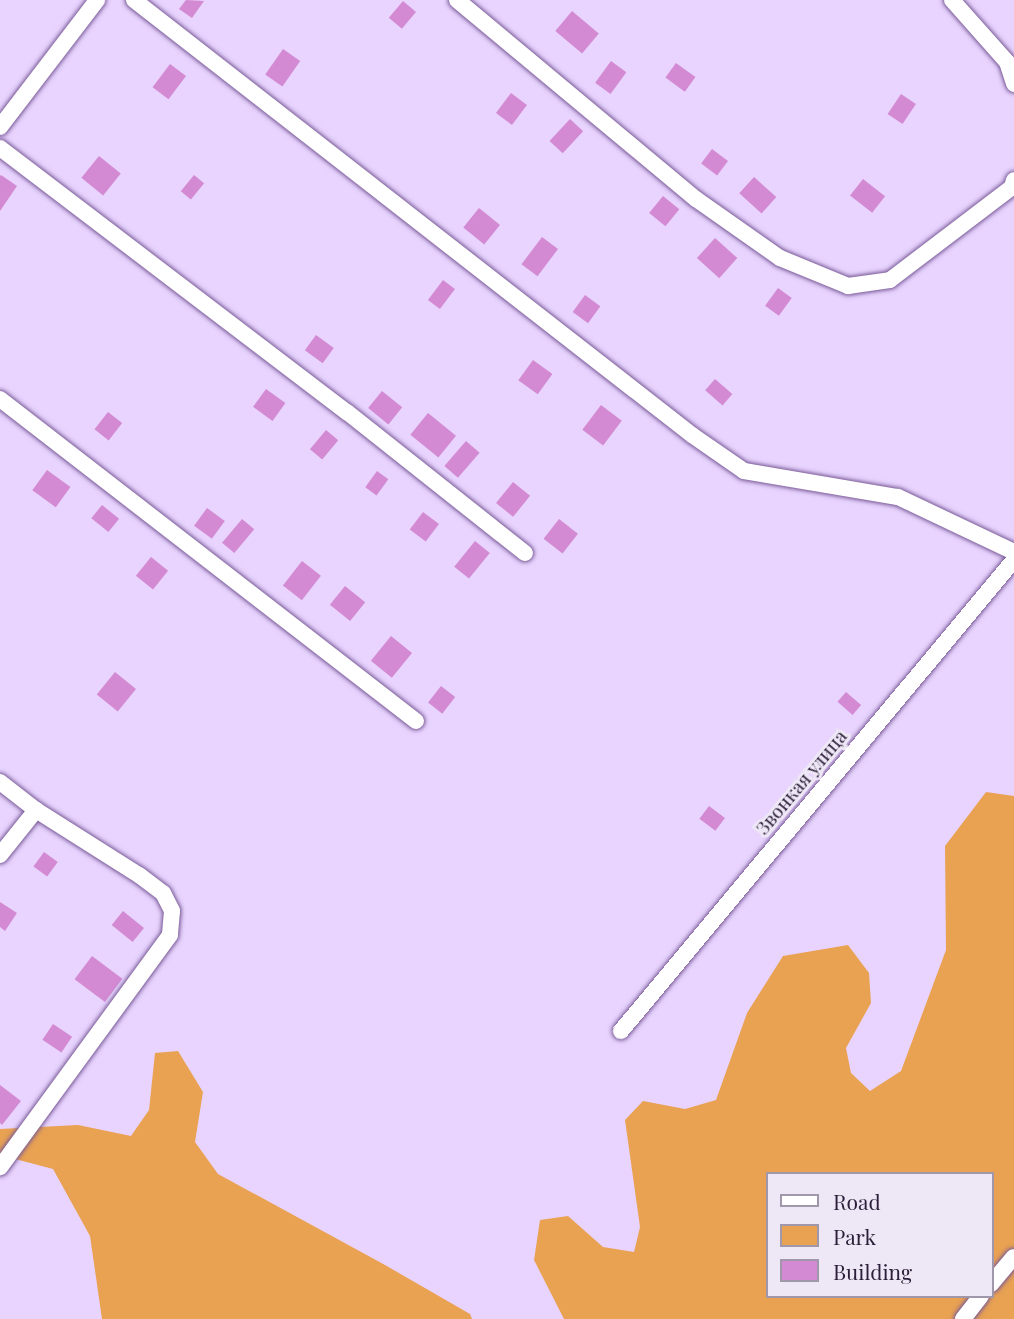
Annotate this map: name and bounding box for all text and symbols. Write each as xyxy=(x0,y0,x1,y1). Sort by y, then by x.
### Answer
street label: Звонкая улица xyxy=(751,725,851,839)
legend xyxy=(766,1172,993,1298)
text: Road xyxy=(833,1187,881,1215)
text: Park xyxy=(833,1222,876,1250)
text: Building xyxy=(833,1257,912,1285)

